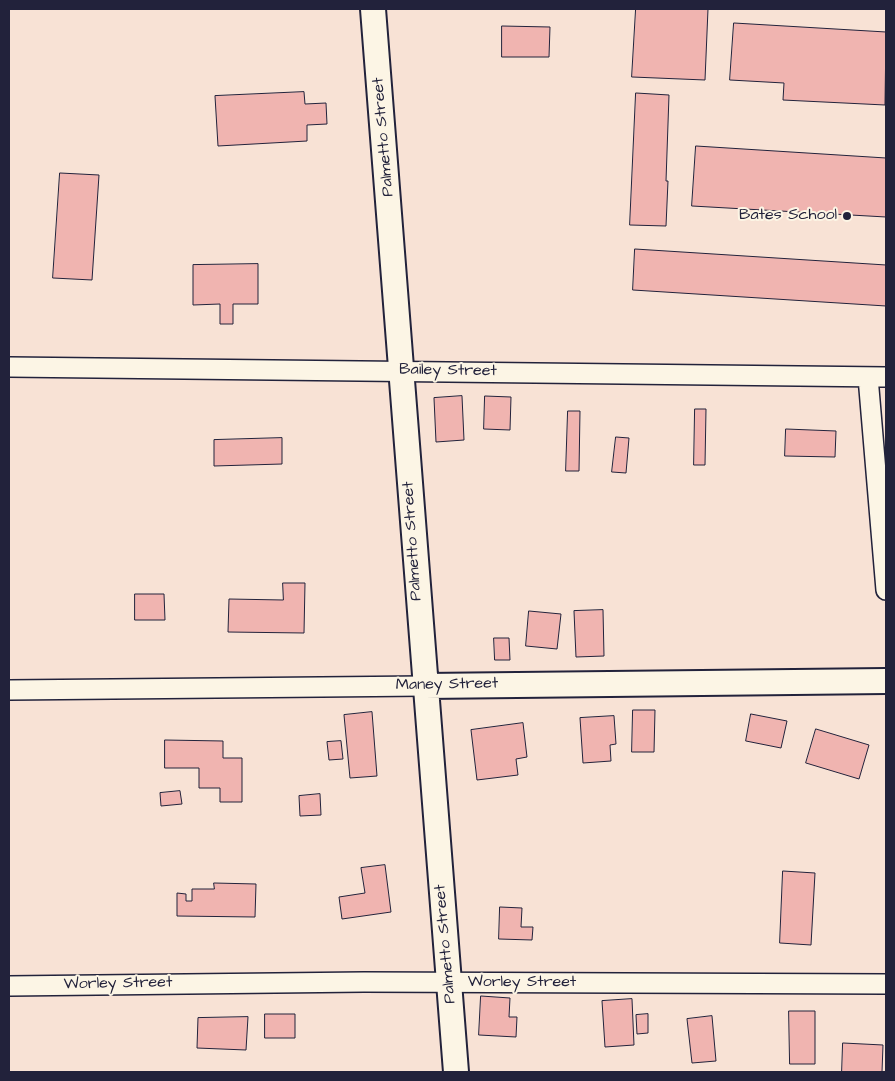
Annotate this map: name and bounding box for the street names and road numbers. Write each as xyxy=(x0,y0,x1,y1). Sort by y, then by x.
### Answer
street label: Palmetto Street xyxy=(369,77,399,197)
street label: Bailey Street xyxy=(399,361,497,381)
street label: Palmetto Street xyxy=(399,481,427,601)
street label: Maney Street xyxy=(396,675,498,695)
street label: Palmetto Street xyxy=(431,884,461,1004)
street label: Worley Street xyxy=(64,973,172,995)
street label: Worley Street xyxy=(468,973,576,993)

